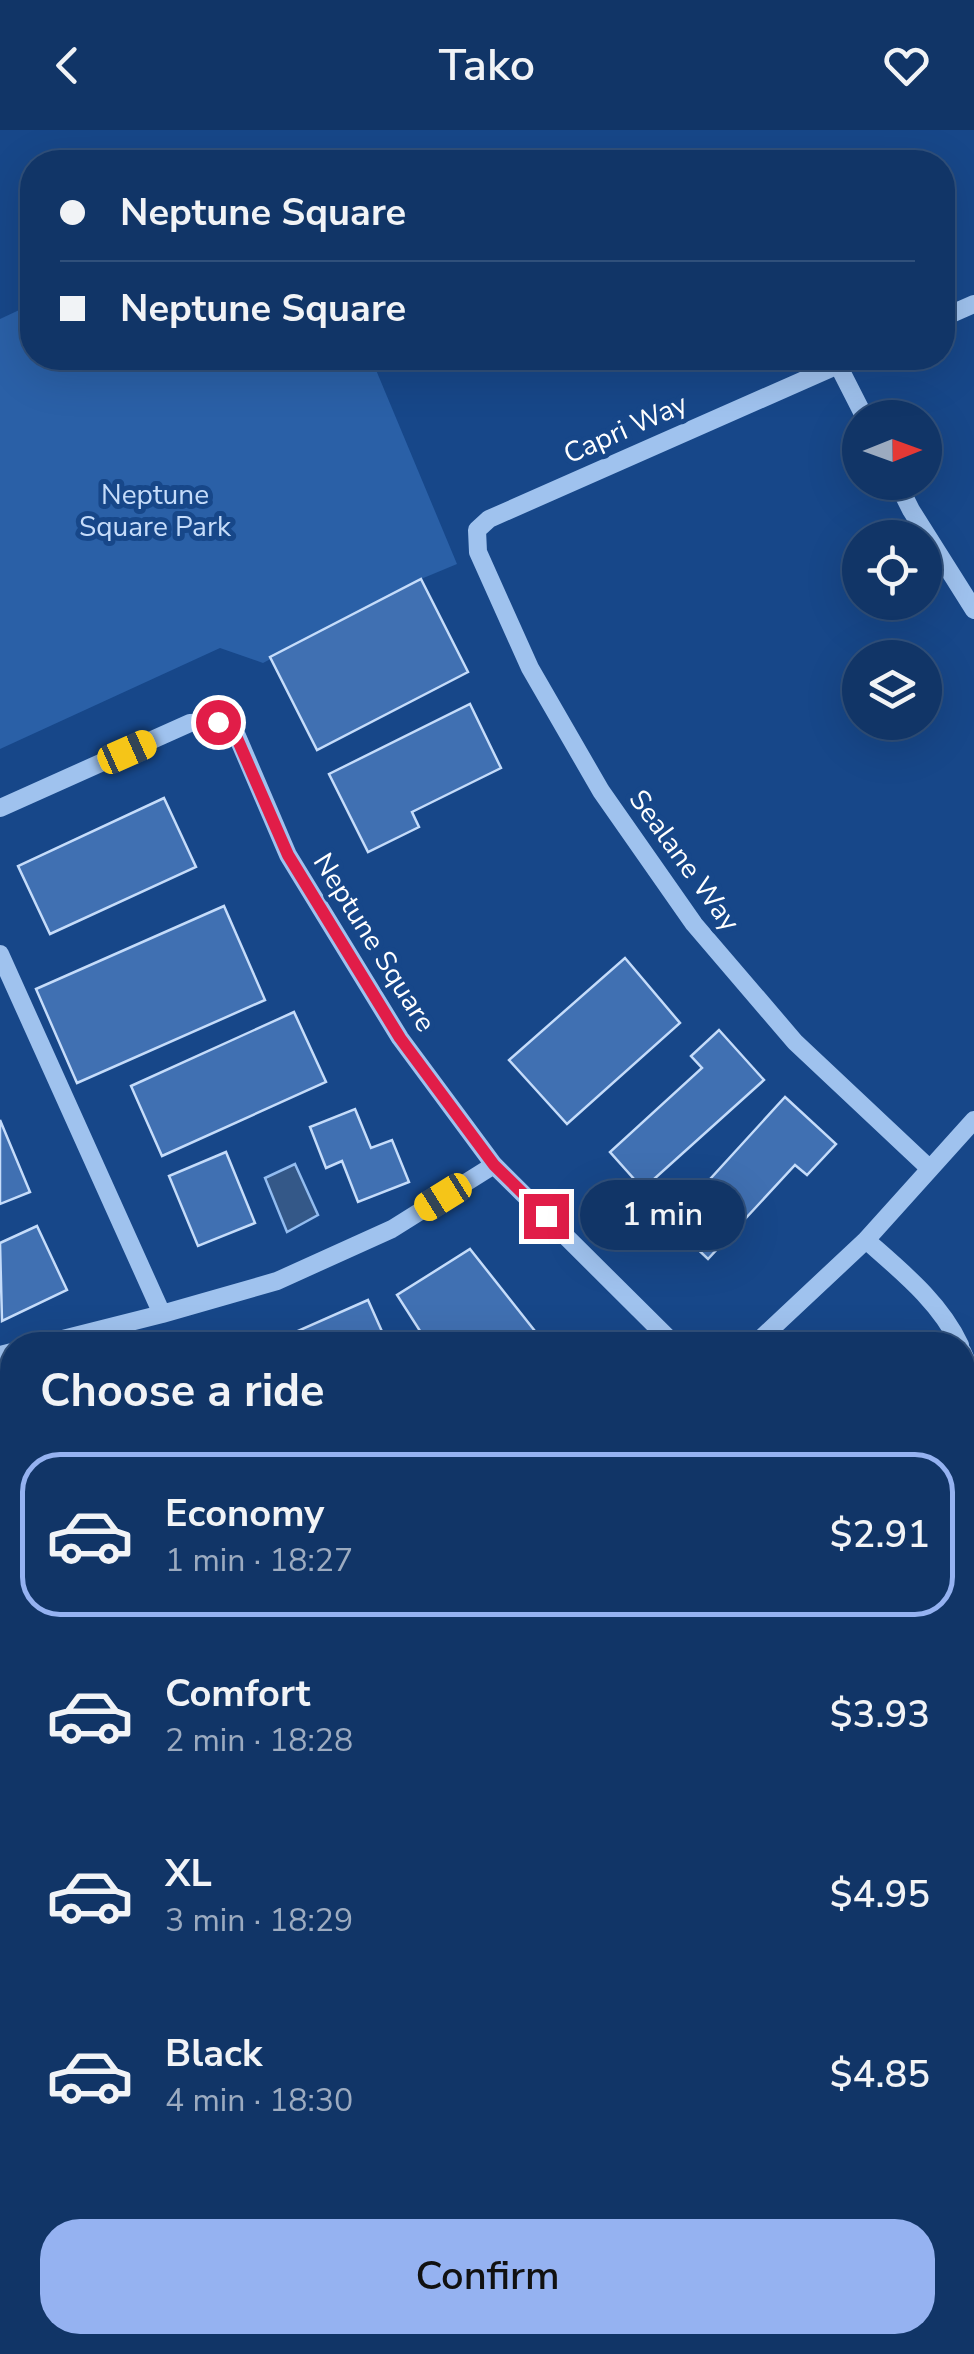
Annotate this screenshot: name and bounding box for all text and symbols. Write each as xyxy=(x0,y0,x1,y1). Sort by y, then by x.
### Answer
text: Tako xyxy=(439,35,535,96)
icon: back xyxy=(40,38,95,93)
icon: heart xyxy=(879,38,934,93)
text: Neptune Square xyxy=(120,187,406,238)
text: Neptune Square xyxy=(120,283,406,334)
street label: Capri Way xyxy=(558,385,694,473)
north arrow xyxy=(842,400,942,500)
map controls xyxy=(842,400,942,740)
park label: Neptune Square Park xyxy=(79,476,232,546)
button: locate xyxy=(842,520,942,620)
button: layers xyxy=(842,640,942,740)
route start xyxy=(196,700,241,745)
car xyxy=(93,726,161,778)
street label: Sealane Way xyxy=(620,782,749,940)
street label: Neptune Square xyxy=(304,846,444,1039)
car xyxy=(410,1168,476,1226)
callout: 1 min xyxy=(581,1181,746,1251)
text: 1 min xyxy=(622,1193,703,1236)
route end xyxy=(524,1194,569,1239)
text: Choose a ride xyxy=(40,1361,325,1422)
text: Economy xyxy=(165,1488,324,1539)
icon: car xyxy=(45,1490,135,1580)
text: $2.91 xyxy=(830,1509,930,1560)
text: 1 min · 18:27 xyxy=(165,1539,353,1582)
text: Comfort xyxy=(165,1668,310,1719)
icon: car xyxy=(45,1670,135,1760)
text: $3.93 xyxy=(830,1689,930,1740)
text: 2 min · 18:28 xyxy=(165,1719,353,1762)
text: XL xyxy=(165,1848,212,1899)
icon: car xyxy=(45,1850,135,1940)
text: $4.95 xyxy=(830,1869,930,1920)
text: 3 min · 18:29 xyxy=(165,1899,353,1942)
text: Black xyxy=(165,2028,262,2079)
icon: car xyxy=(45,2030,135,2120)
text: $4.85 xyxy=(830,2049,930,2100)
text: 4 min · 18:30 xyxy=(165,2079,353,2122)
button: Confirm xyxy=(40,2219,935,2334)

